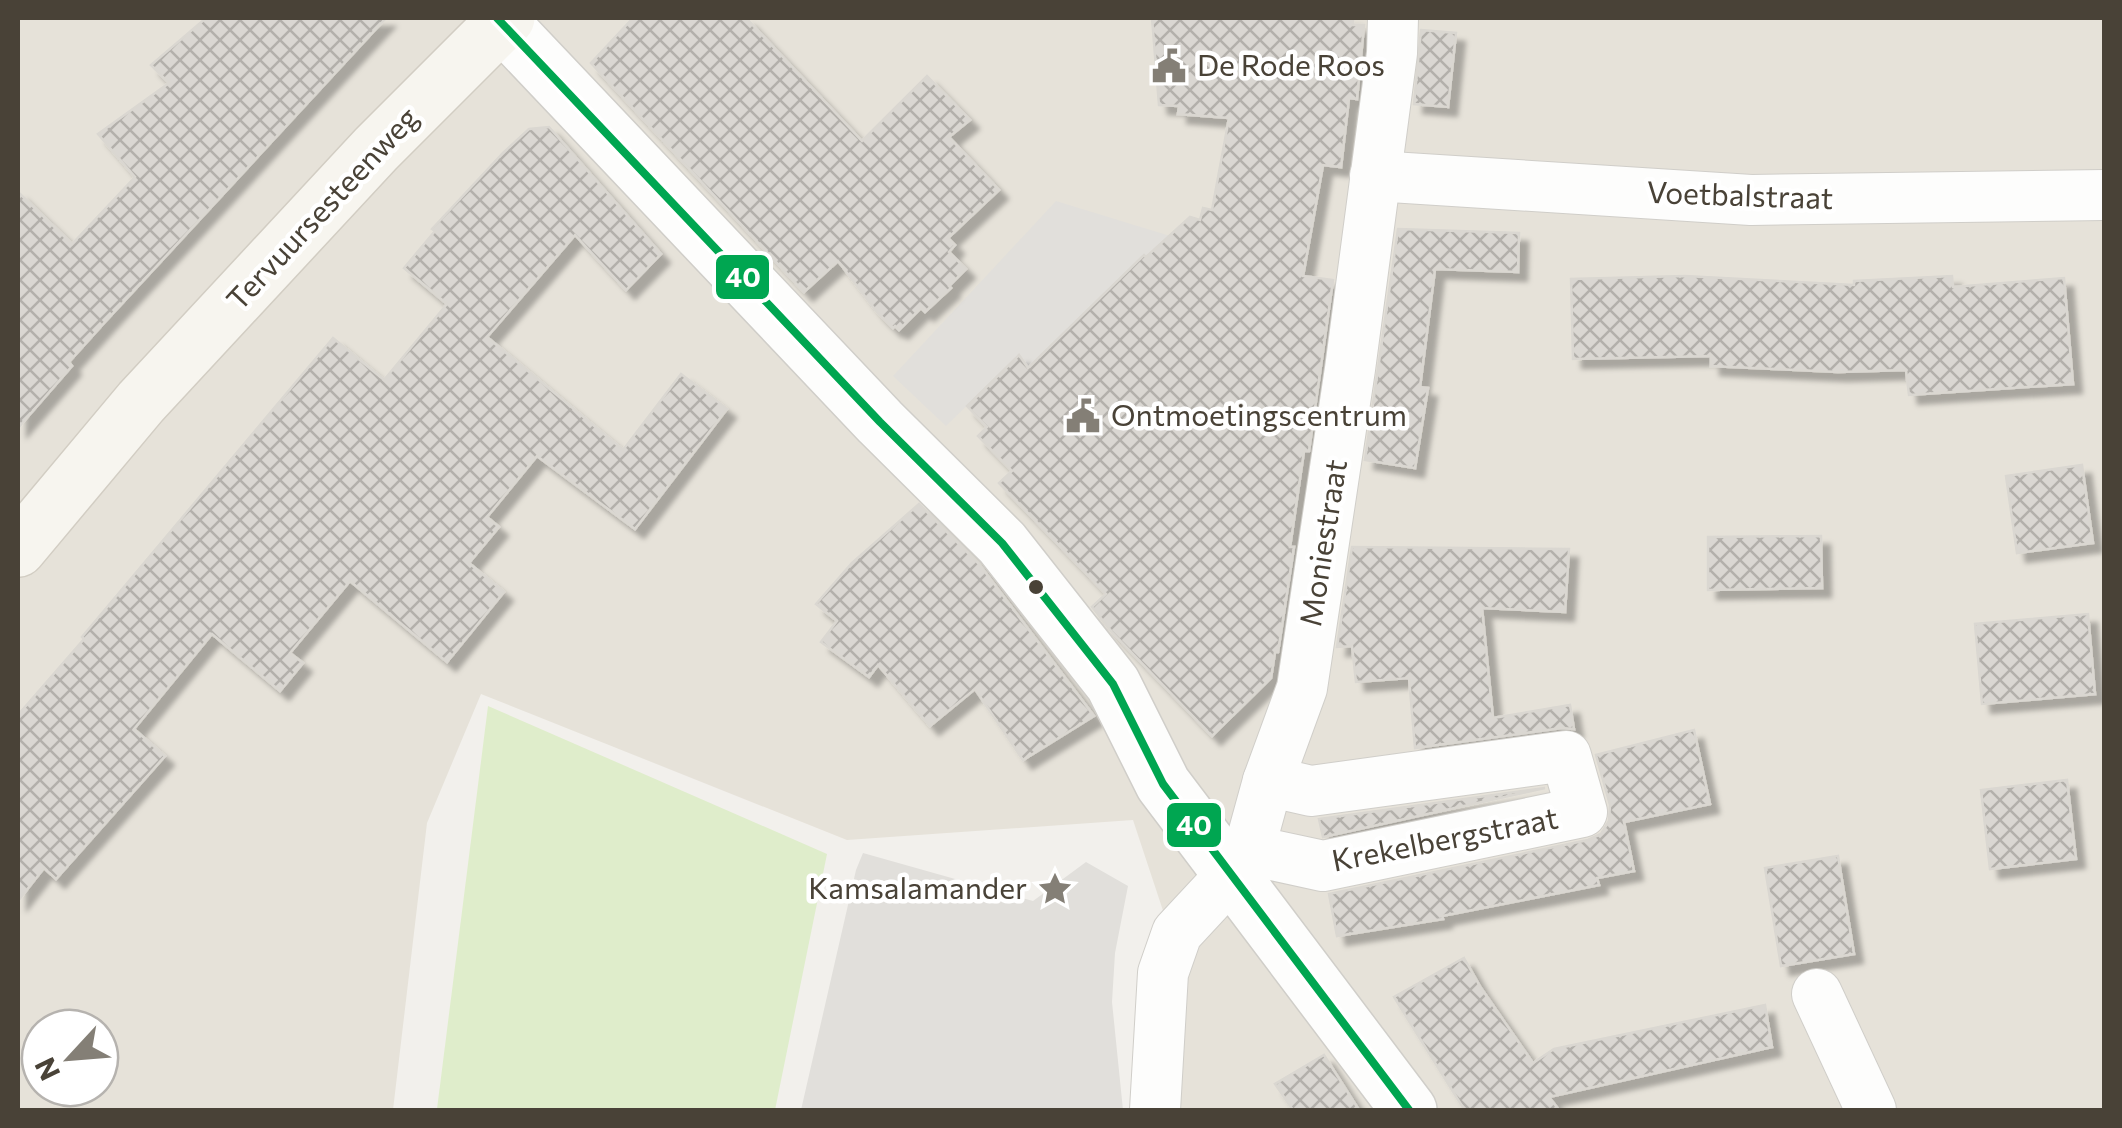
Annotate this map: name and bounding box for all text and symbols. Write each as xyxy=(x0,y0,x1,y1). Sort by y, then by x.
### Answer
place label: De Rode Roos xyxy=(1197,45,1385,82)
public building icon: De Rode Roos xyxy=(1150,47,1188,85)
street label: Tervuursesteenweg xyxy=(218,98,425,317)
street label: Voetbalstraat xyxy=(1646,172,1834,215)
line badge: 40 xyxy=(714,253,771,301)
text: 40 xyxy=(725,259,761,293)
place label: Ontmoetingscentrum xyxy=(1111,395,1407,432)
public building icon: Ontmoetingscentrum xyxy=(1064,397,1102,435)
street label: Moniestraat xyxy=(1290,456,1353,629)
unlabelled marker xyxy=(1026,577,1046,597)
street label: Krekelbergstraat xyxy=(1328,797,1561,878)
line badge: 40 xyxy=(1165,801,1223,849)
text: 40 xyxy=(1176,807,1212,841)
place label: Kamsalamander xyxy=(808,868,1027,905)
place icon: Kamsalamander xyxy=(1036,870,1074,908)
north arrow xyxy=(20,1008,120,1108)
text: N xyxy=(27,1053,67,1086)

